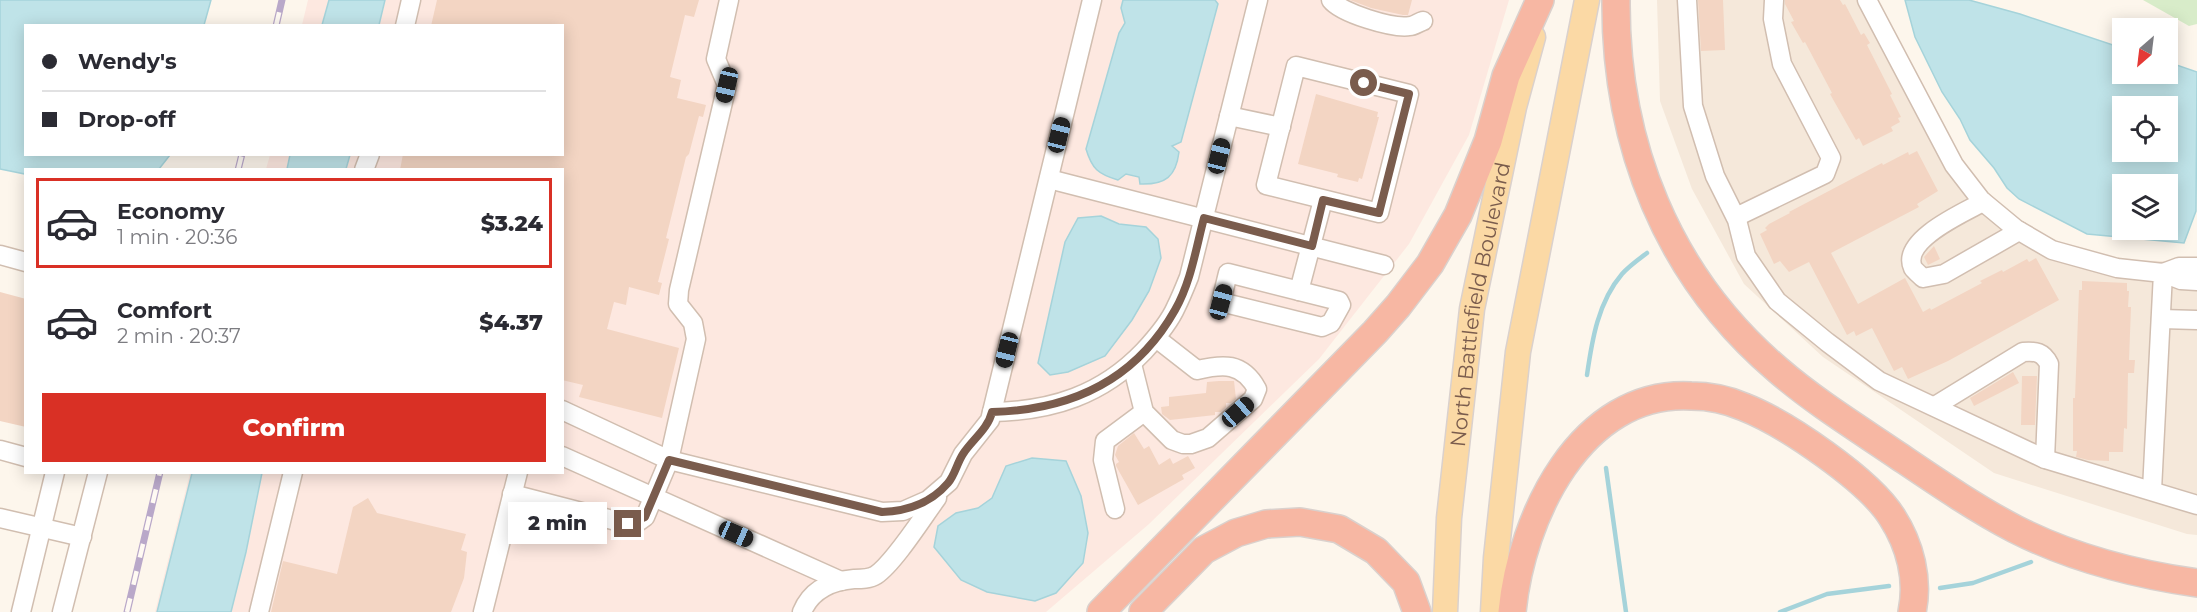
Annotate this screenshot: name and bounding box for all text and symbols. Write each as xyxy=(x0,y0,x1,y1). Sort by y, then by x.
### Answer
north arrow xyxy=(2112,18,2178,84)
map controls xyxy=(2112,18,2178,240)
text: Wendy's xyxy=(78,48,177,75)
car xyxy=(714,65,740,105)
route start xyxy=(1350,69,1377,96)
button: locate xyxy=(2112,96,2178,162)
text: Drop-off xyxy=(78,106,176,133)
car xyxy=(1046,115,1072,155)
car xyxy=(1206,136,1232,176)
street label: North Battlefield Boulevard xyxy=(1444,160,1515,448)
button: layers xyxy=(2112,174,2178,240)
icon: car xyxy=(45,196,99,250)
text: Economy xyxy=(117,198,225,225)
text: $3.24 xyxy=(481,210,543,237)
text: 1 min · 20:36 xyxy=(117,225,237,249)
car xyxy=(1208,282,1234,322)
icon: car xyxy=(45,295,99,349)
text: Comfort xyxy=(117,297,212,324)
text: $4.37 xyxy=(479,309,543,336)
text: 2 min · 20:37 xyxy=(117,324,241,348)
car xyxy=(994,330,1020,370)
button: Confirm xyxy=(42,393,546,462)
car xyxy=(1219,393,1257,431)
callout: 2 min xyxy=(508,503,607,545)
route end xyxy=(614,510,641,537)
text: 2 min xyxy=(528,511,587,535)
car xyxy=(716,518,756,550)

